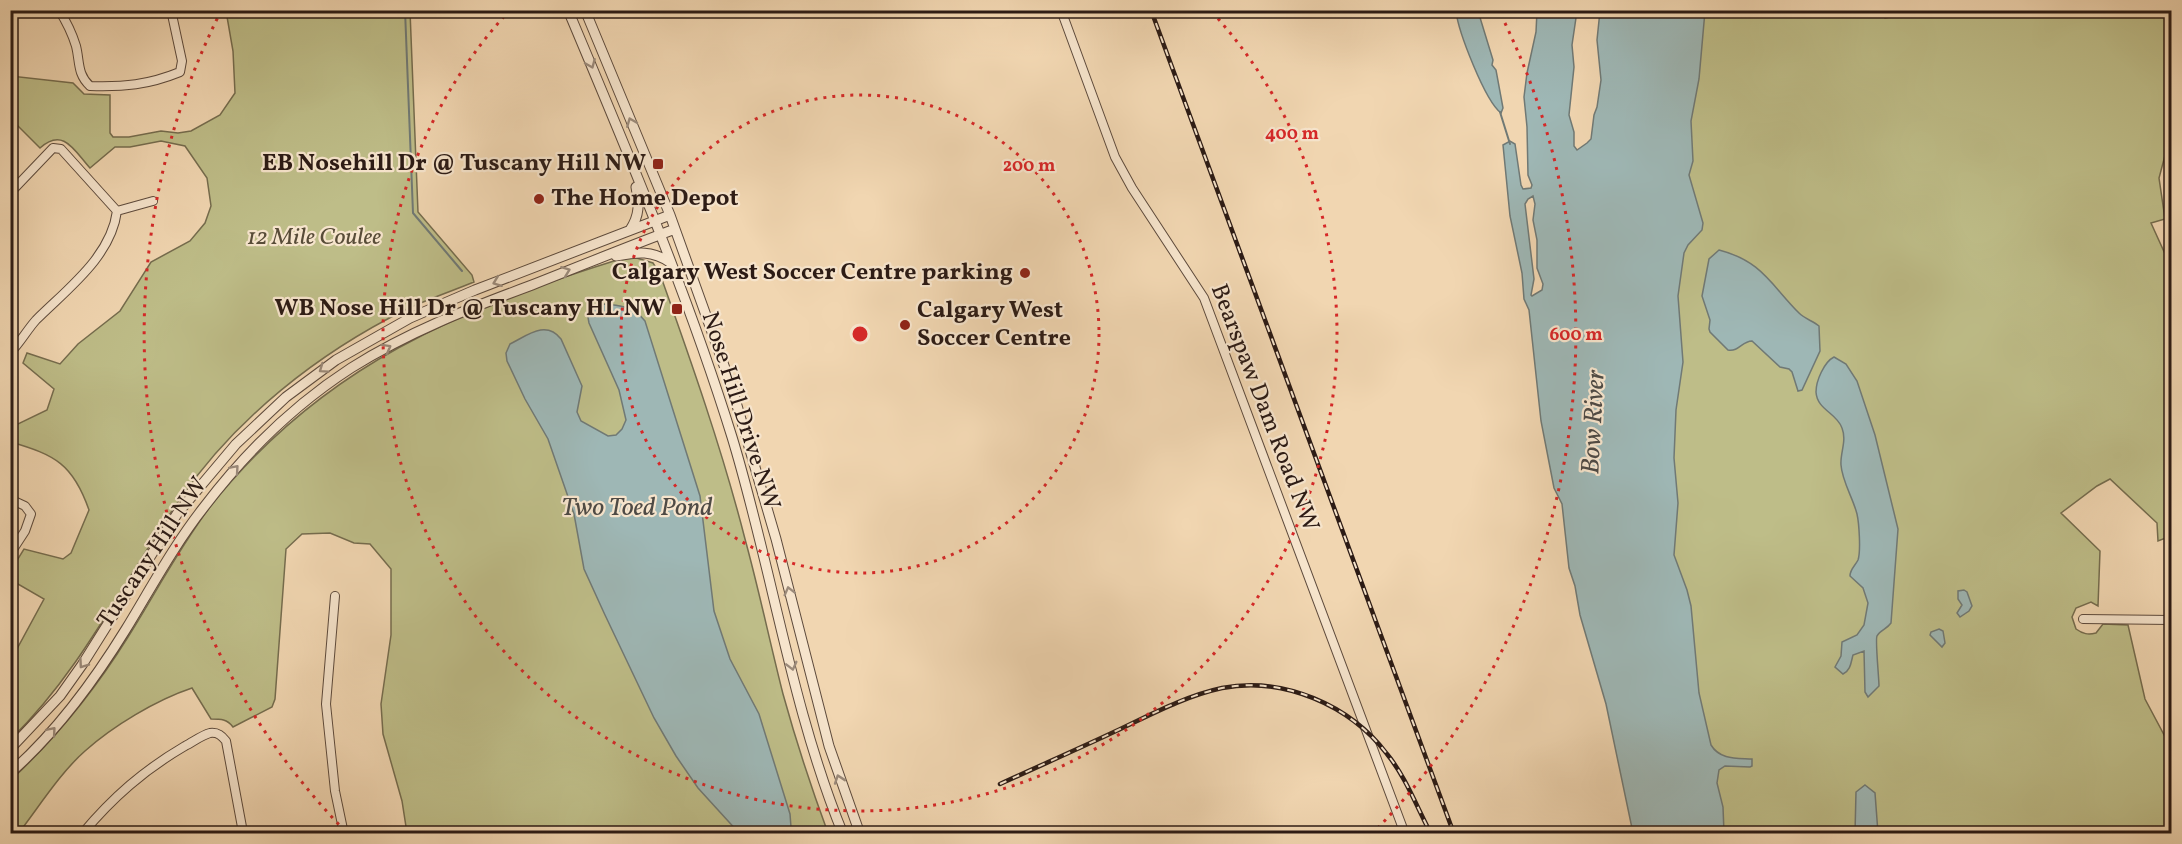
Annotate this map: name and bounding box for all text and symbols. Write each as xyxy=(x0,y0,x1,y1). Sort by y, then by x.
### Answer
one-way arrow xyxy=(584,58,596,69)
one-way arrow xyxy=(626,117,638,128)
text: 400 m xyxy=(1265,122,1319,147)
place label: EB Nosehill Dr @ Tuscany Hill NW xyxy=(262,147,646,181)
text: 200 m xyxy=(1003,154,1055,179)
marker: EB Nosehill Dr @ Tuscany Hill NW xyxy=(651,157,665,171)
place label: The Home Depot xyxy=(551,182,739,216)
marker: The Home Depot xyxy=(532,192,546,206)
park label: 12 Mile Coulee xyxy=(247,221,381,255)
place label: Calgary West Soccer Centre parking xyxy=(612,256,1013,290)
one-way arrow xyxy=(560,266,571,279)
marker: Calgary West Soccer Centre parking xyxy=(1018,266,1032,280)
one-way arrow xyxy=(492,275,503,287)
street label: Bearspaw Dam Road NW xyxy=(1201,279,1327,537)
place label: WB Nose Hill Dr @ Tuscany HL NW xyxy=(275,292,665,326)
place label: Calgary West Soccer Centre xyxy=(917,294,1071,356)
marker: WB Nose Hill Dr @ Tuscany HL NW xyxy=(670,302,684,316)
street label: Nose Hill Drive NW xyxy=(692,307,788,515)
marker: Calgary West Soccer Centre xyxy=(898,318,912,332)
text: 600 m xyxy=(1549,323,1603,348)
centre of rings xyxy=(850,324,870,344)
one-way arrow xyxy=(381,344,391,355)
one-way arrow xyxy=(319,362,330,373)
water label: Bow River xyxy=(1573,369,1615,475)
one-way arrow xyxy=(228,465,239,476)
street label: Tuscany Hill NW xyxy=(90,470,216,636)
water label: Two Toed Pond xyxy=(561,490,713,526)
one-way arrow xyxy=(783,586,796,596)
one-way arrow xyxy=(79,658,90,669)
one-way arrow xyxy=(784,661,797,671)
one-way arrow xyxy=(44,727,55,738)
one-way arrow xyxy=(834,774,847,785)

